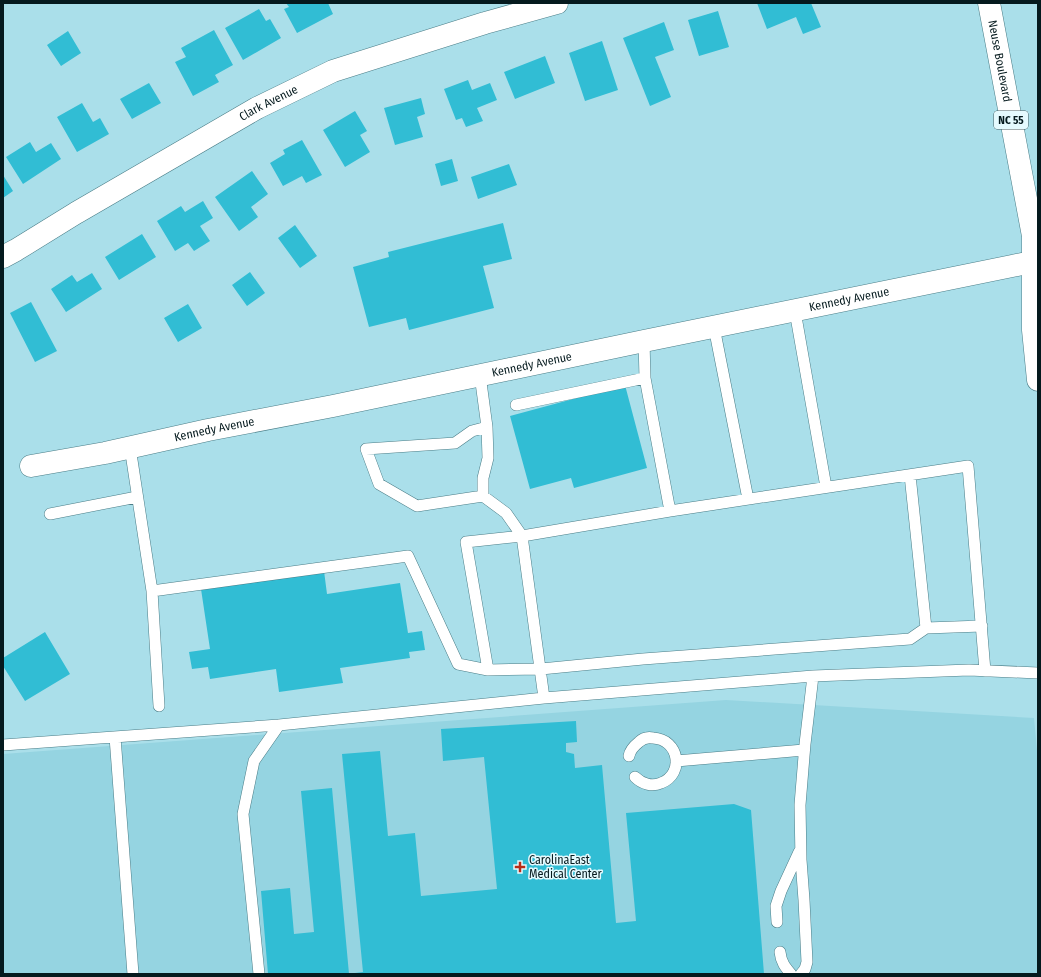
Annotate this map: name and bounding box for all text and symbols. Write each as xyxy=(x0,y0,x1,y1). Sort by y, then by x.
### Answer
street label: Neuse Boulevard xyxy=(985,19,1015,103)
street label: Clark Avenue xyxy=(237,82,300,124)
road number: NC 55 xyxy=(994,111,1028,129)
street label: Kennedy Avenue xyxy=(808,284,890,314)
street label: Kennedy Avenue xyxy=(490,349,573,380)
street label: Kennedy Avenue xyxy=(173,414,256,444)
place label: CarolinaEast Medical Center xyxy=(529,853,602,881)
marker: CarolinaEast Medical Center xyxy=(514,861,526,873)

